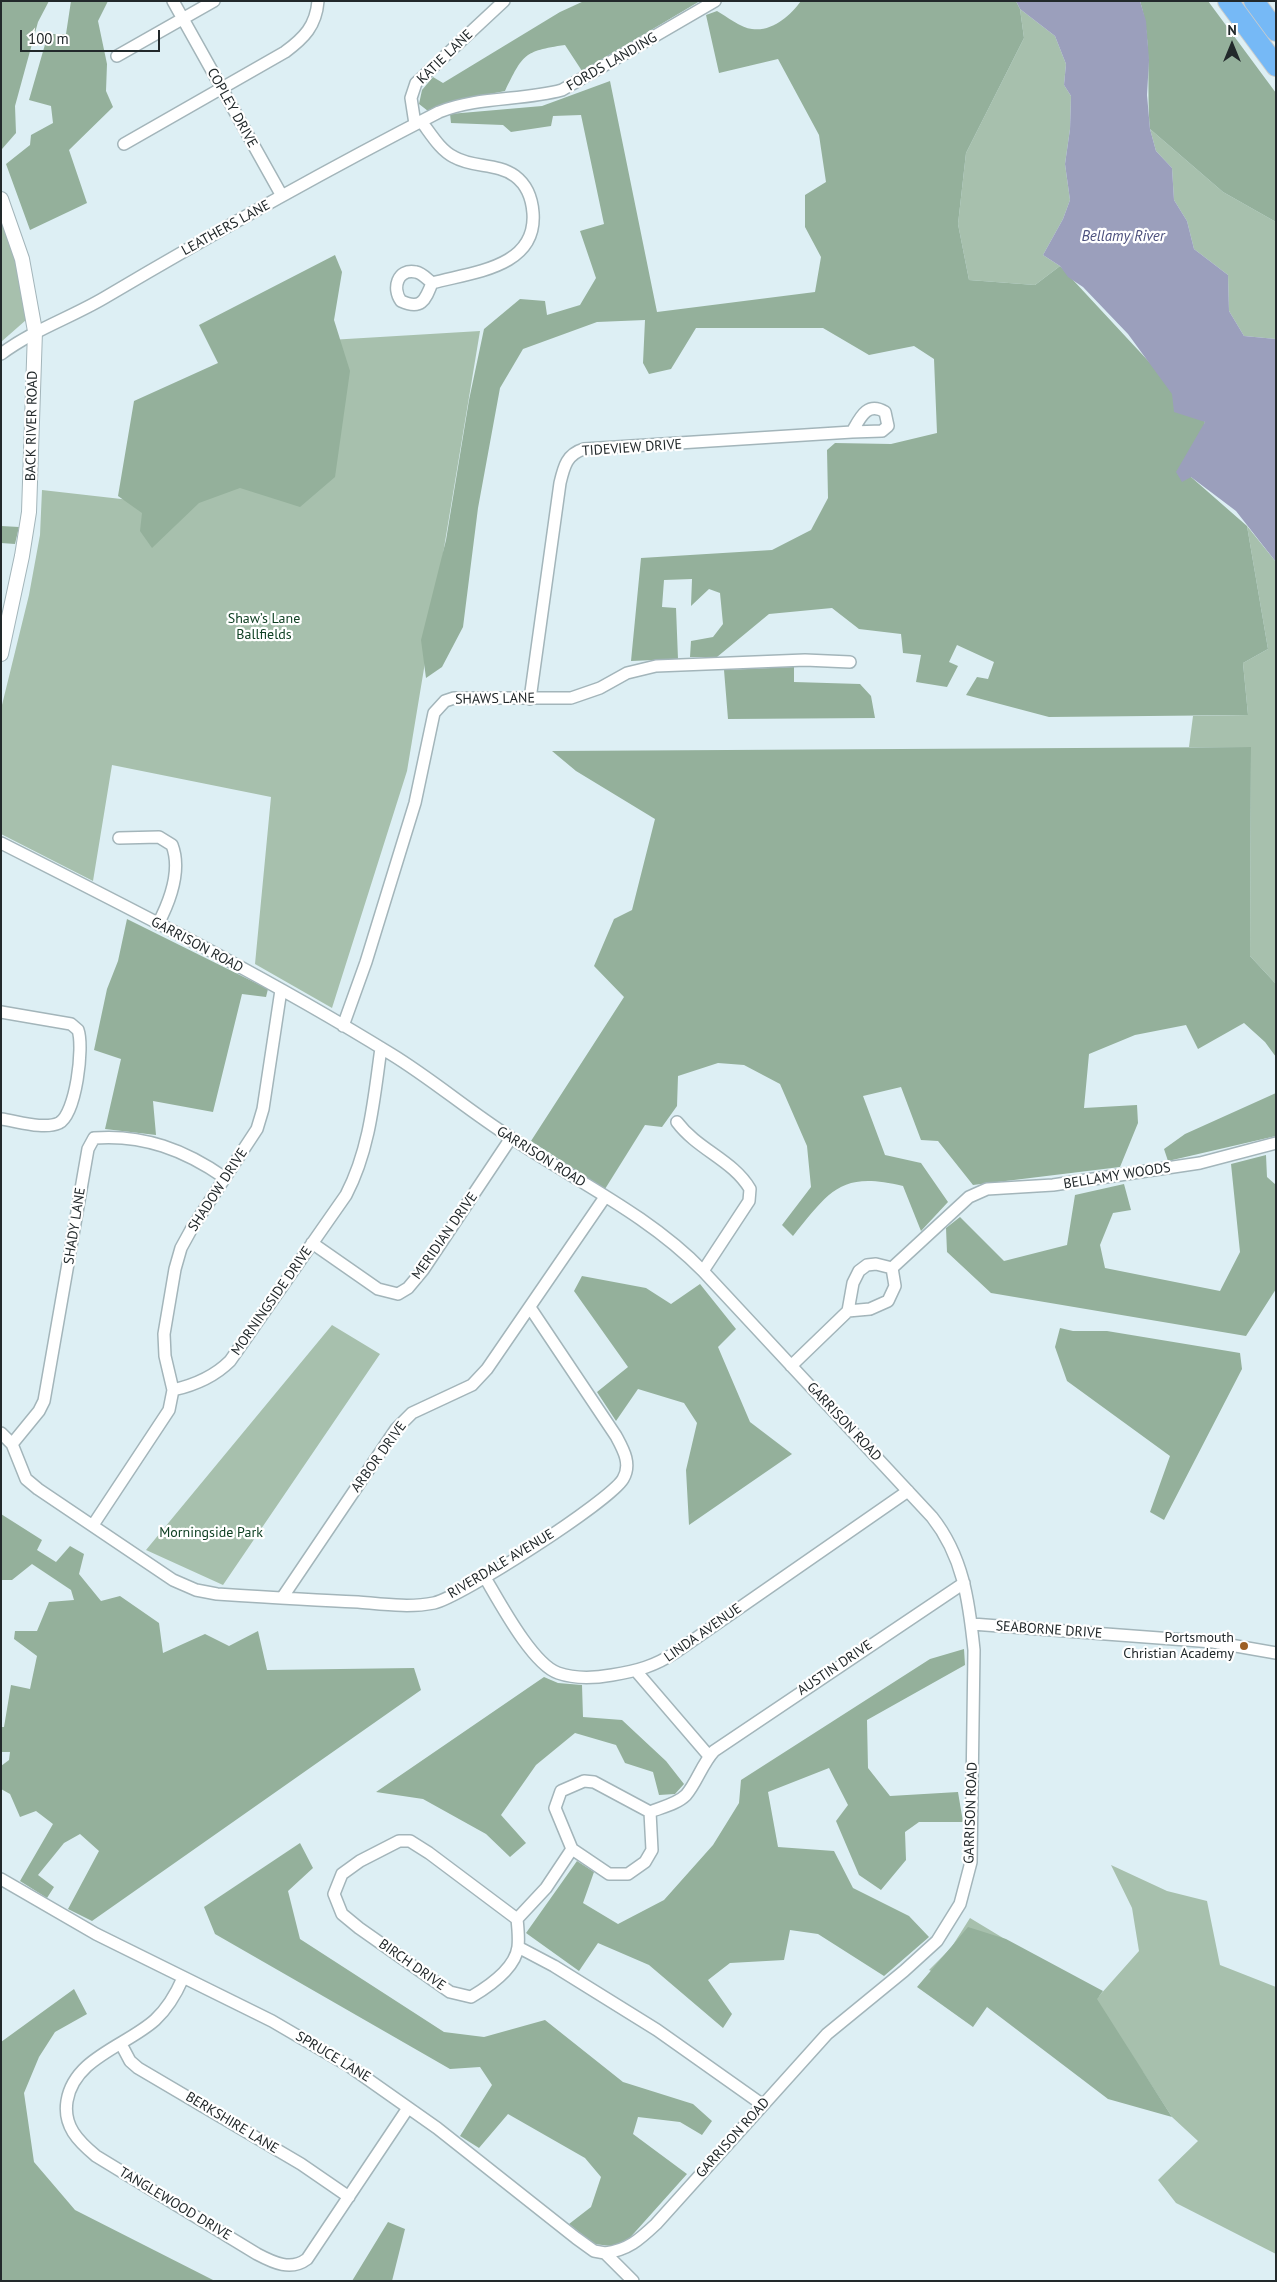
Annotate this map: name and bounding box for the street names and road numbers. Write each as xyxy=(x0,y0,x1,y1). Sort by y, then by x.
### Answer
street label: KATIE LANE xyxy=(414,26,476,88)
street label: FORDS LANDING xyxy=(564,29,660,95)
street label: COPLEY DRIVE xyxy=(203,65,261,151)
street label: LEATHERS LANE xyxy=(179,197,273,259)
street label: BACK RIVER ROAD xyxy=(23,371,41,481)
street label: TIDEVIEW DRIVE xyxy=(581,436,683,460)
street label: SHAWS LANE xyxy=(455,690,535,708)
street label: GARRISON ROAD xyxy=(148,914,246,976)
street label: GARRISON ROAD xyxy=(493,1123,589,1191)
street label: SHADOW DRIVE xyxy=(185,1145,251,1235)
street label: BELLAMY WOODS xyxy=(1062,1159,1172,1193)
street label: SHADY LANE xyxy=(61,1186,89,1266)
street label: MERIDIAN DRIVE xyxy=(409,1189,481,1283)
street label: MORNINGSIDE DRIVE xyxy=(228,1243,316,1359)
street label: GARRISON ROAD xyxy=(803,1379,885,1465)
street label: ARBOR DRIVE xyxy=(348,1418,410,1496)
street label: RIVERDALE AVENUE xyxy=(445,1526,557,1602)
street label: LINDA AVENUE xyxy=(661,1600,745,1666)
street label: SEABORNE DRIVE xyxy=(995,1618,1103,1642)
street label: AUSTIN DRIVE xyxy=(794,1637,876,1699)
street label: GARRISON ROAD xyxy=(961,1762,981,1864)
street label: BIRCH DRIVE xyxy=(375,1936,449,1994)
street label: SPRUCE LANE xyxy=(293,2028,373,2086)
street label: BERKSHIRE LANE xyxy=(182,2089,282,2157)
street label: GARRISON ROAD xyxy=(693,2094,773,2182)
street label: TANGLEWOOD DRIVE xyxy=(116,2164,234,2244)

